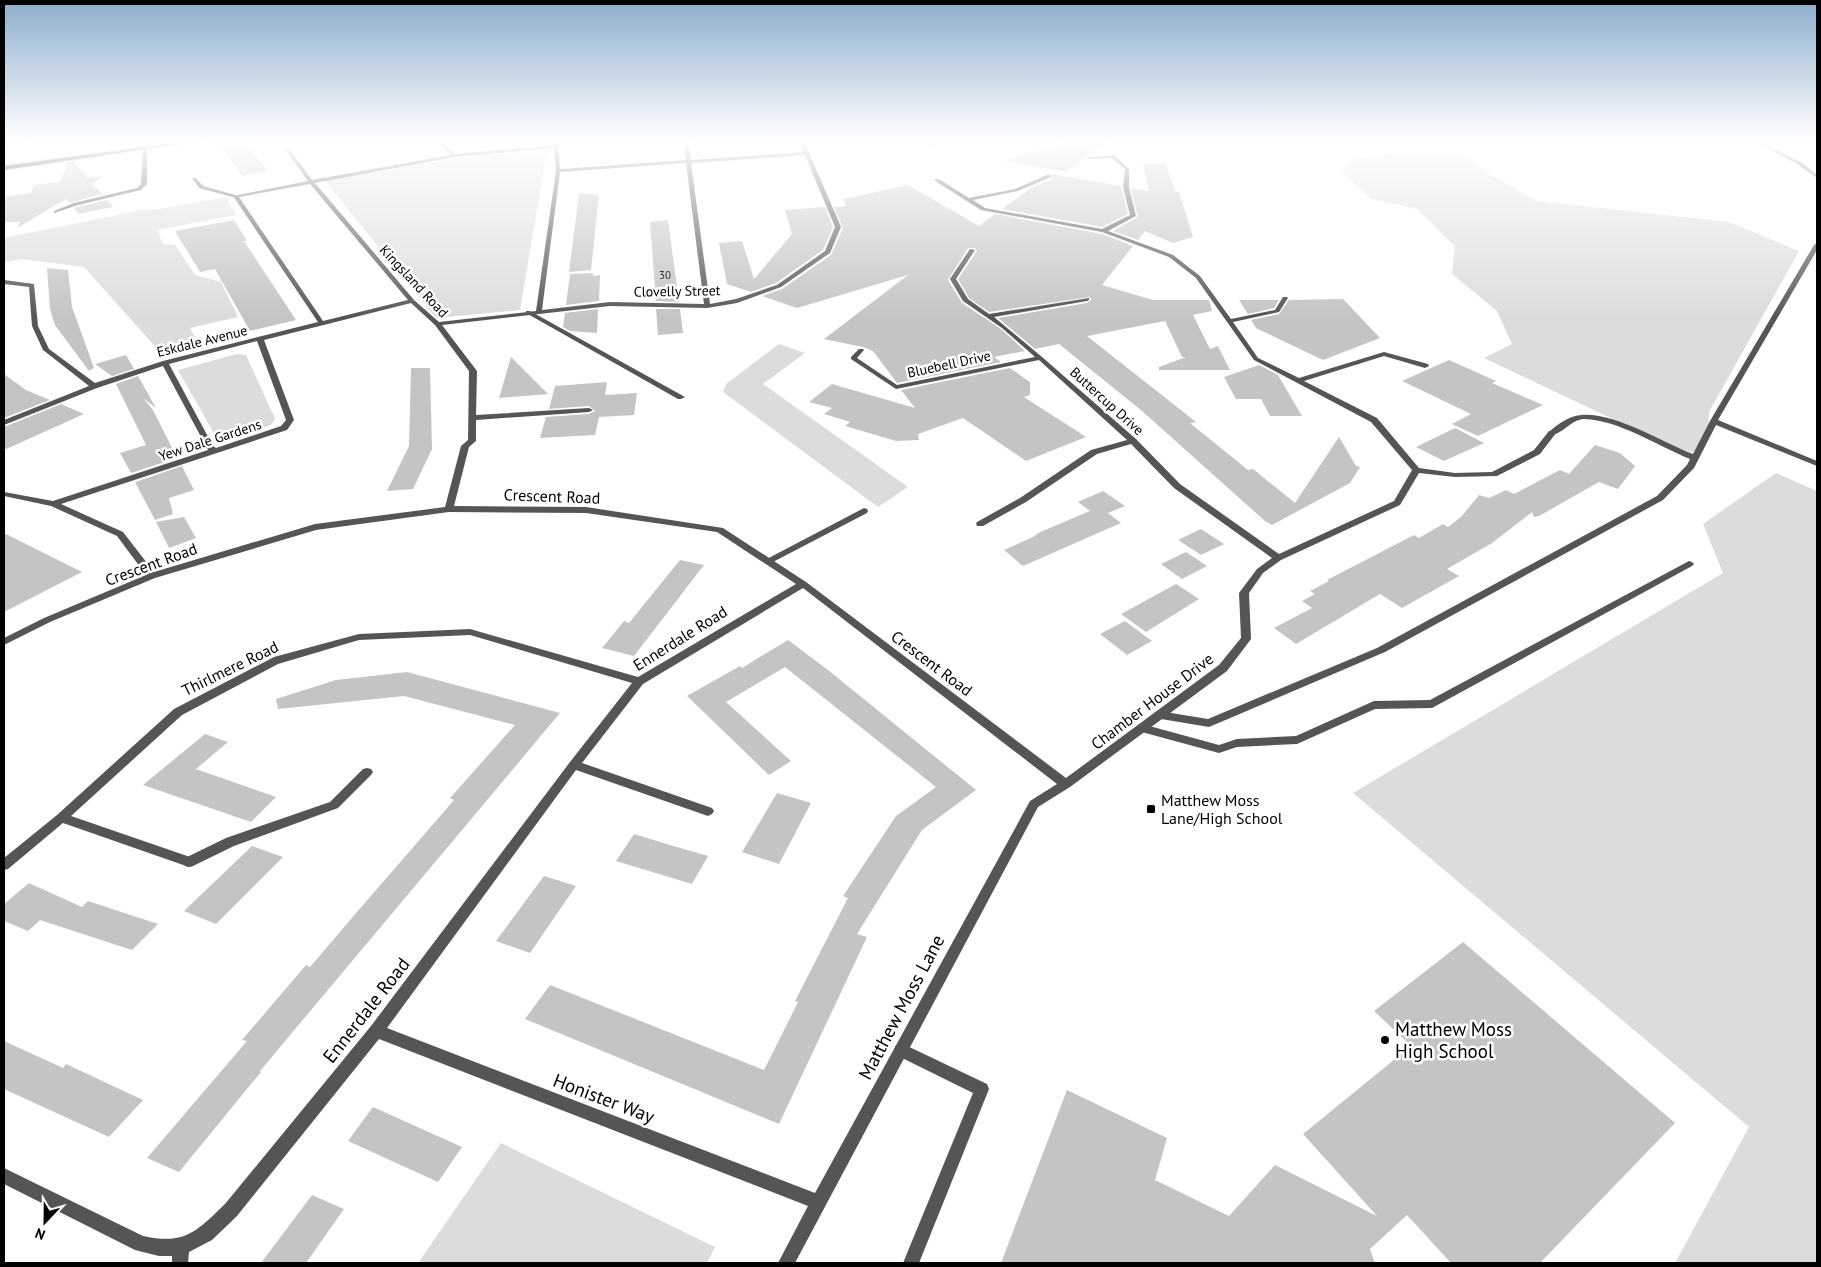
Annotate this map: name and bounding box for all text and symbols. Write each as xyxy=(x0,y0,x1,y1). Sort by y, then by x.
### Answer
street label: Kingsland Road xyxy=(376,241,452,321)
house number: 30 xyxy=(659,268,671,282)
street label: Clovelly Street xyxy=(633,281,721,301)
street label: Eskdale Avenue xyxy=(155,321,249,361)
street label: Bluebell Drive xyxy=(906,346,992,382)
street label: Buttercup Drive xyxy=(1066,363,1148,439)
street label: Yew Dale Gardens xyxy=(156,415,264,465)
street label: Crescent Road xyxy=(503,484,601,508)
street label: Crescent Road xyxy=(102,538,200,590)
street label: Ennerdale Road xyxy=(629,601,731,675)
street label: Crescent Road xyxy=(887,626,977,700)
street label: Thirlmere Road xyxy=(178,636,282,700)
street label: Chamber House Drive xyxy=(1087,648,1217,754)
place label: Matthew Moss Lane/High School xyxy=(1161,790,1283,828)
marker: Matthew Moss Lane/High School xyxy=(1145,803,1157,815)
street label: Matthew Moss Lane xyxy=(853,930,949,1084)
street label: Ennerdale Road xyxy=(317,952,415,1068)
place label: Matthew Moss High School xyxy=(1395,1017,1512,1063)
marker: Matthew Moss High School xyxy=(1379,1034,1391,1046)
street label: Honister Way xyxy=(550,1068,658,1128)
north arrow xyxy=(20,1197,70,1247)
text: N xyxy=(32,1224,48,1244)

